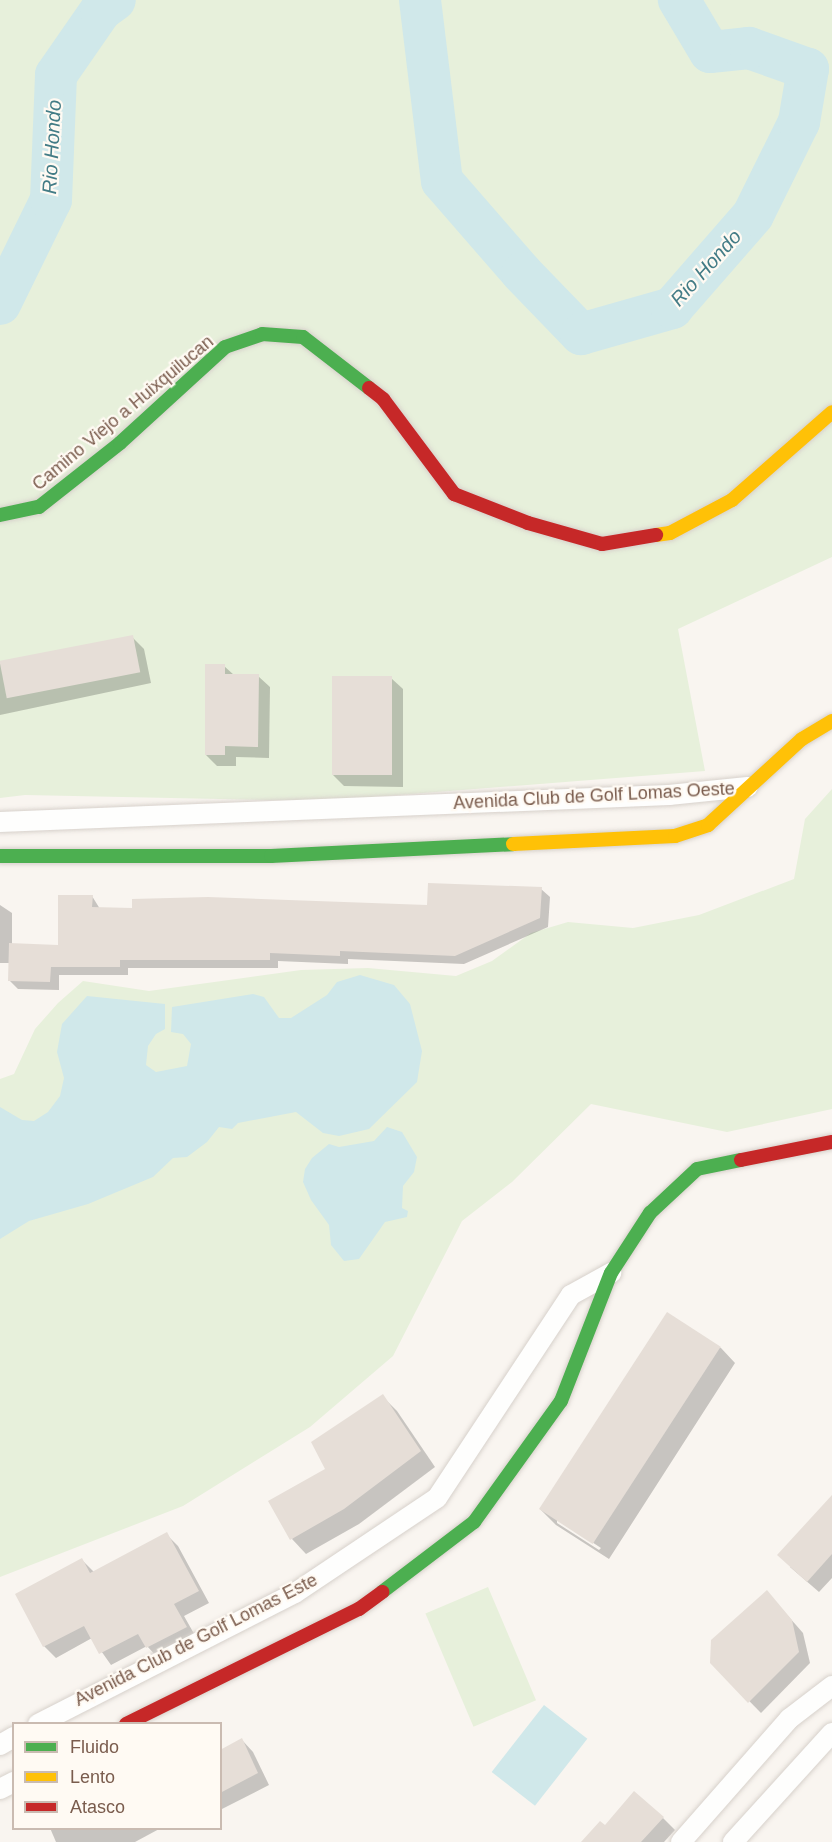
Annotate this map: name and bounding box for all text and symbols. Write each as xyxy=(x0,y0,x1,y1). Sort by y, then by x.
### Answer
water label: Rio Hondo xyxy=(38,99,66,195)
water label: Rio Hondo xyxy=(665,225,747,311)
street label: Camino Viejo a Huixquilucan xyxy=(28,331,218,495)
street label: Avenida Club de Golf Lomas Oeste xyxy=(453,778,735,814)
street label: Avenida Club de Golf Lomas Este xyxy=(71,1569,321,1711)
legend xyxy=(12,1722,222,1830)
text: Fluido xyxy=(70,1737,119,1757)
text: Lento xyxy=(70,1767,115,1787)
text: Atasco xyxy=(70,1797,125,1817)

